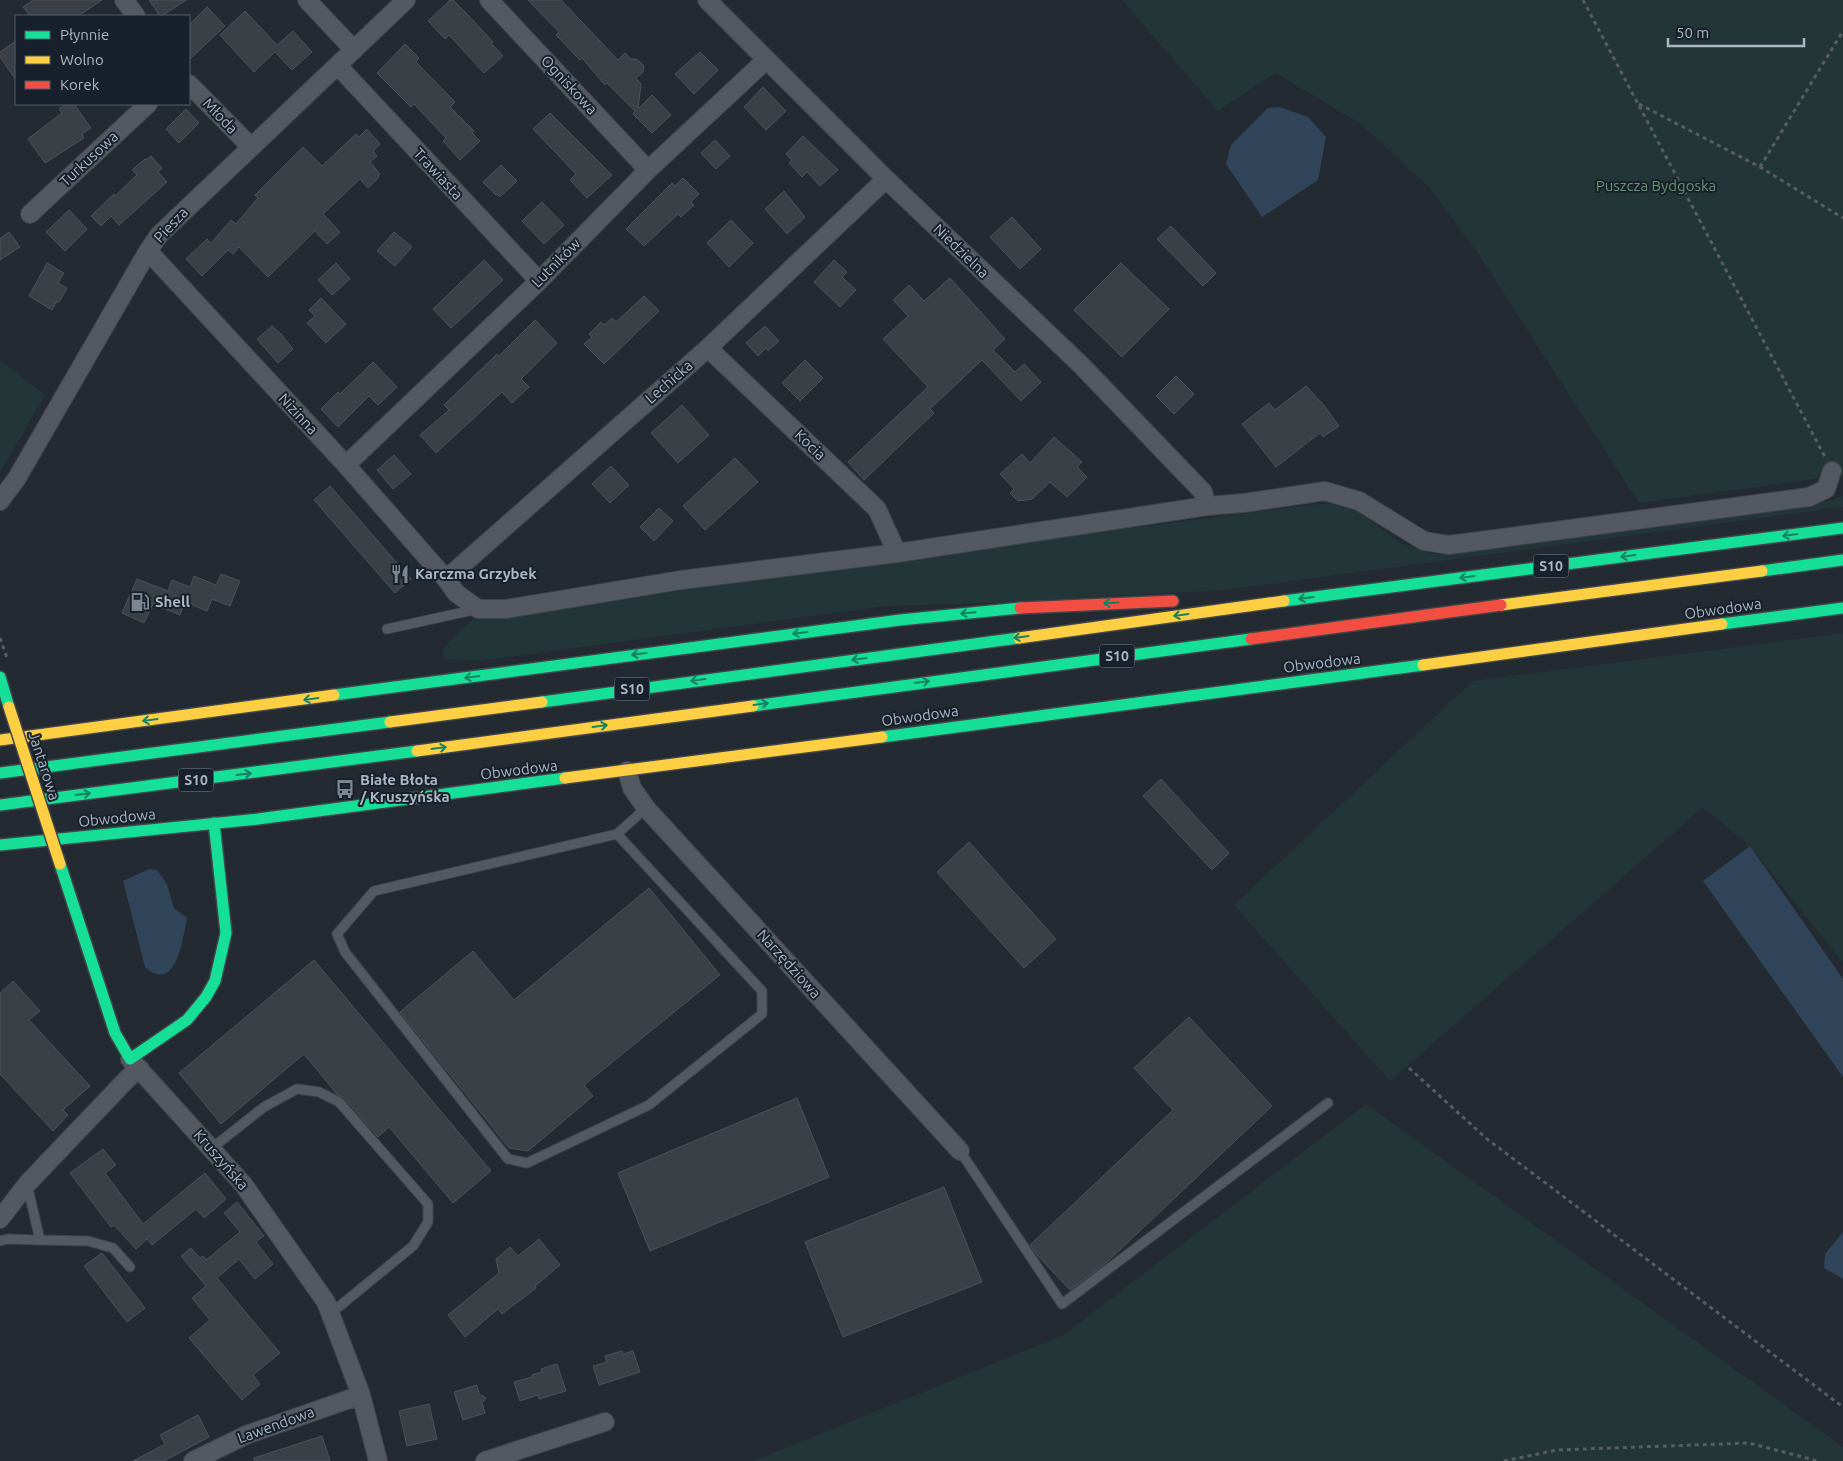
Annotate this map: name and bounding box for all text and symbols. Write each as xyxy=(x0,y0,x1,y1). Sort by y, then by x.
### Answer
legend xyxy=(15,15,190,105)
scale bar xyxy=(1668,15,1804,47)
text: 50 m xyxy=(1676,24,1709,41)
text: Płynnie xyxy=(60,26,109,43)
text: Wolno xyxy=(60,51,104,68)
street label: Ogniskowa xyxy=(538,52,601,118)
text: Korek xyxy=(60,76,100,93)
street label: Młoda xyxy=(200,95,241,137)
street label: Turkusowa xyxy=(56,128,121,190)
street label: Trawiasta xyxy=(410,144,467,203)
park label: Puszcza Bydgoska xyxy=(1596,177,1716,194)
street label: Piesza xyxy=(150,204,191,246)
street label: Niedzielna xyxy=(930,220,993,281)
street label: Lutników xyxy=(528,234,584,291)
street label: Lechicka xyxy=(641,356,696,407)
street label: Nizinna xyxy=(275,390,322,438)
street label: Kocia xyxy=(791,426,829,463)
one-way arrow xyxy=(1782,530,1798,540)
one-way arrow xyxy=(1621,551,1637,561)
road number: S10 xyxy=(1534,554,1568,578)
restaurant icon: Karczma Grzybek xyxy=(389,563,411,585)
place label: Karczma Grzybek xyxy=(415,565,537,582)
one-way arrow xyxy=(1460,573,1476,583)
fuel station icon: Shell xyxy=(129,591,151,613)
place label: Shell xyxy=(155,593,190,610)
one-way arrow xyxy=(1298,593,1314,603)
street label: Obwodowa xyxy=(1683,595,1763,622)
one-way arrow xyxy=(1103,598,1119,607)
one-way arrow xyxy=(960,609,976,618)
one-way arrow xyxy=(1174,610,1190,620)
one-way arrow xyxy=(792,628,808,638)
one-way arrow xyxy=(1013,633,1029,643)
road number: S10 xyxy=(1100,644,1134,668)
one-way arrow xyxy=(631,649,647,659)
street label: Obwodowa xyxy=(1282,649,1362,676)
one-way arrow xyxy=(852,654,868,664)
one-way arrow xyxy=(465,672,481,682)
one-way arrow xyxy=(691,675,707,685)
one-way arrow xyxy=(914,677,930,687)
road number: S10 xyxy=(614,678,650,701)
one-way arrow xyxy=(304,694,320,704)
one-way arrow xyxy=(753,699,769,709)
street label: Obwodowa xyxy=(880,702,960,729)
one-way arrow xyxy=(143,716,159,726)
one-way arrow xyxy=(592,721,608,731)
street label: Jantarowa xyxy=(25,729,64,802)
one-way arrow xyxy=(431,743,447,753)
street label: Obwodowa xyxy=(479,756,559,783)
road number: S10 xyxy=(178,768,214,792)
one-way arrow xyxy=(236,769,252,779)
place label: Białe Błota / Kruszyńska xyxy=(359,771,450,805)
bus stop icon: Białe Błota / Kruszyńska xyxy=(334,778,356,800)
one-way arrow xyxy=(75,789,91,799)
street label: Obwodowa xyxy=(77,805,156,830)
street label: Narzędziowa xyxy=(754,926,825,1002)
street label: Kruszyńska xyxy=(191,1126,252,1193)
street label: Lawendowa xyxy=(235,1403,317,1446)

